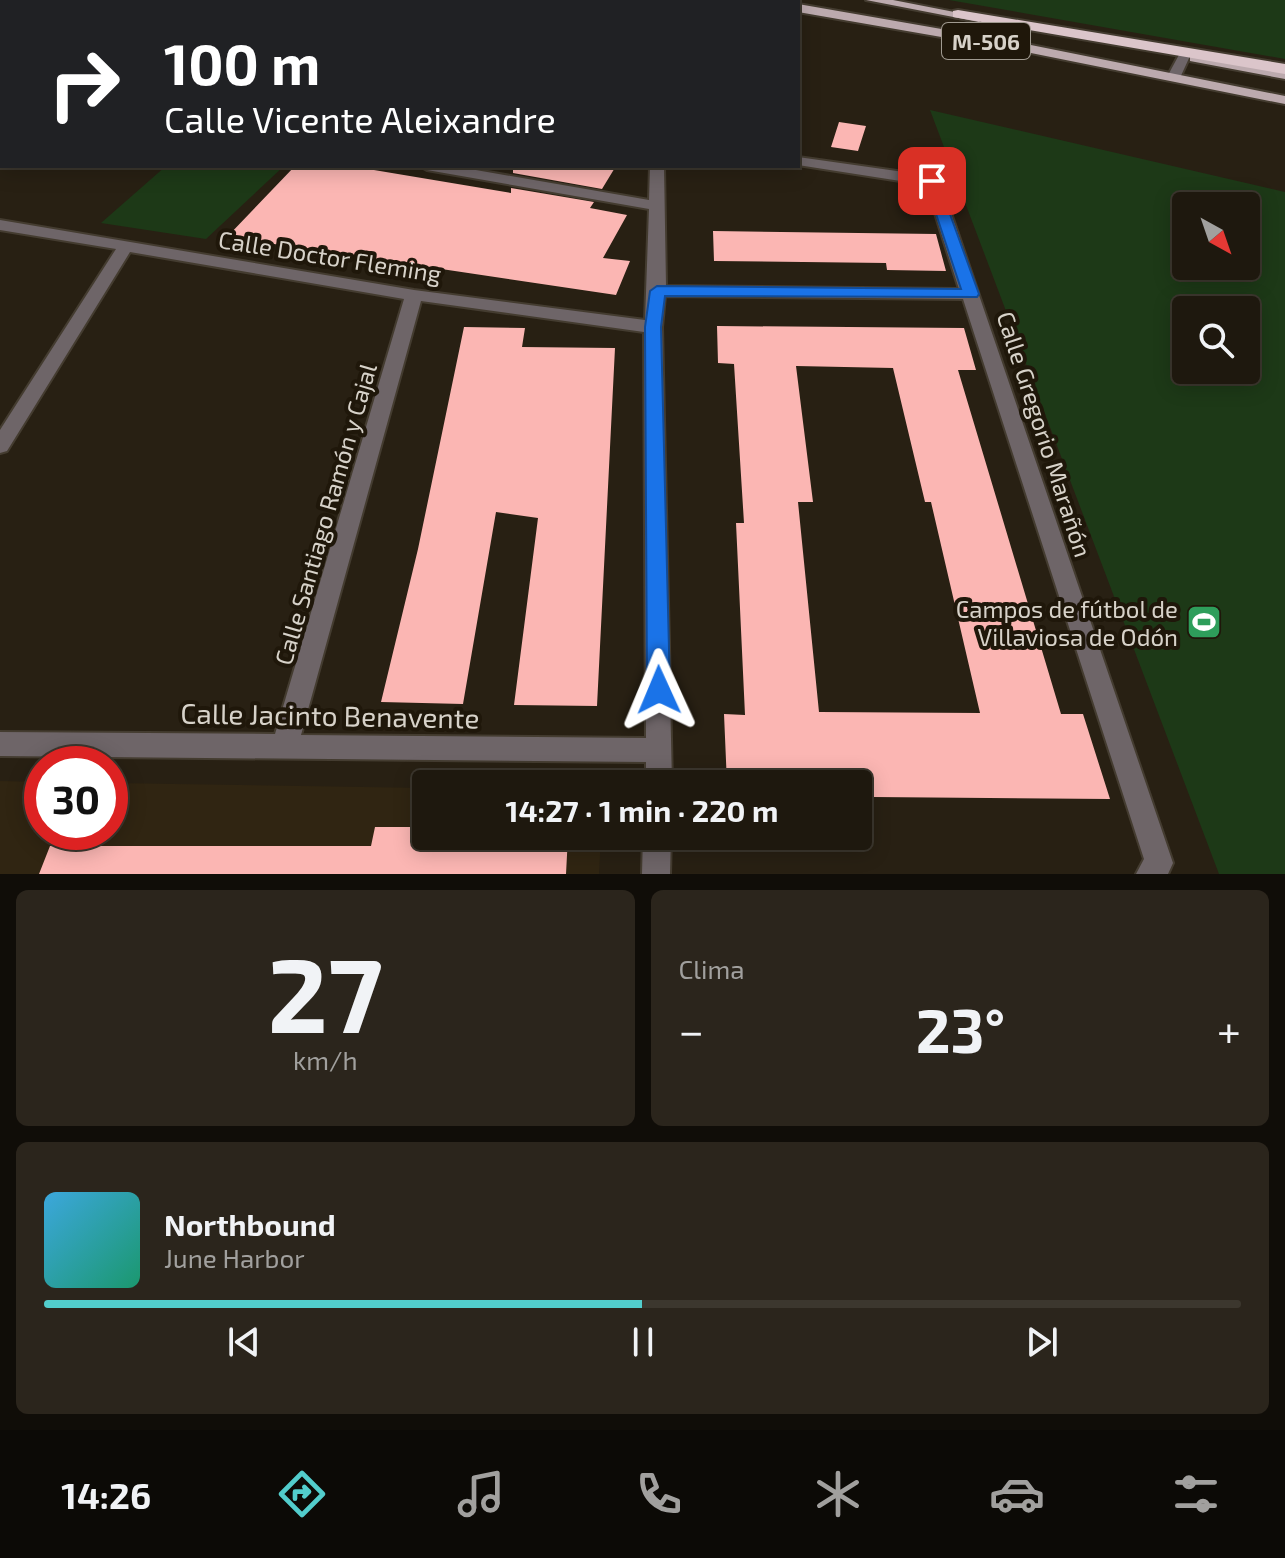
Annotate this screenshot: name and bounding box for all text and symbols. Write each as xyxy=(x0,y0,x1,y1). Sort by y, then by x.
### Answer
road number: M-506 xyxy=(942,23,1030,59)
text: 100 m xyxy=(164,29,320,96)
icon: right xyxy=(32,32,136,136)
text: Calle Vicente Aleixandre xyxy=(164,97,556,140)
pin xyxy=(898,147,966,215)
icon: arrive xyxy=(910,159,954,203)
north arrow xyxy=(1172,192,1260,280)
map controls xyxy=(1172,192,1260,384)
street label: Calle Doctor Fleming xyxy=(217,224,443,288)
button: search xyxy=(1172,296,1260,384)
street label: Calle Gregorio Marañón xyxy=(992,307,1098,561)
street label: Calle Santiago Ramón y Cajal xyxy=(268,360,382,668)
place label: Campos de fútbol de Villaviosa de Odón xyxy=(956,594,1178,651)
sports icon: Campos de fútbol de Villaviosa de Odón xyxy=(1185,603,1223,641)
position arrow xyxy=(617,648,701,732)
street label: Calle Jacinto Benavente xyxy=(180,695,480,735)
speed limit sign: 30 xyxy=(24,746,128,850)
text: 14:27 · 1 min · 220 m xyxy=(506,792,778,828)
text: 27 xyxy=(268,929,383,1054)
text: Clima xyxy=(679,953,745,984)
text: 23° xyxy=(916,993,1005,1065)
text: − xyxy=(679,1003,704,1056)
text: + xyxy=(1217,1003,1241,1056)
text: km/h xyxy=(293,1044,358,1075)
text: Northbound xyxy=(164,1206,336,1242)
text: June Harbor xyxy=(164,1242,305,1273)
icon: previous xyxy=(222,1320,266,1364)
icon: pause xyxy=(621,1320,665,1364)
icon: next xyxy=(1020,1320,1064,1364)
icon: directions xyxy=(274,1466,330,1522)
icon: music xyxy=(453,1466,509,1522)
icon: phone xyxy=(631,1466,687,1522)
icon: climate xyxy=(810,1466,866,1522)
icon: car xyxy=(989,1466,1045,1522)
icon: filters xyxy=(1168,1466,1224,1522)
text: 14:26 xyxy=(61,1473,151,1516)

